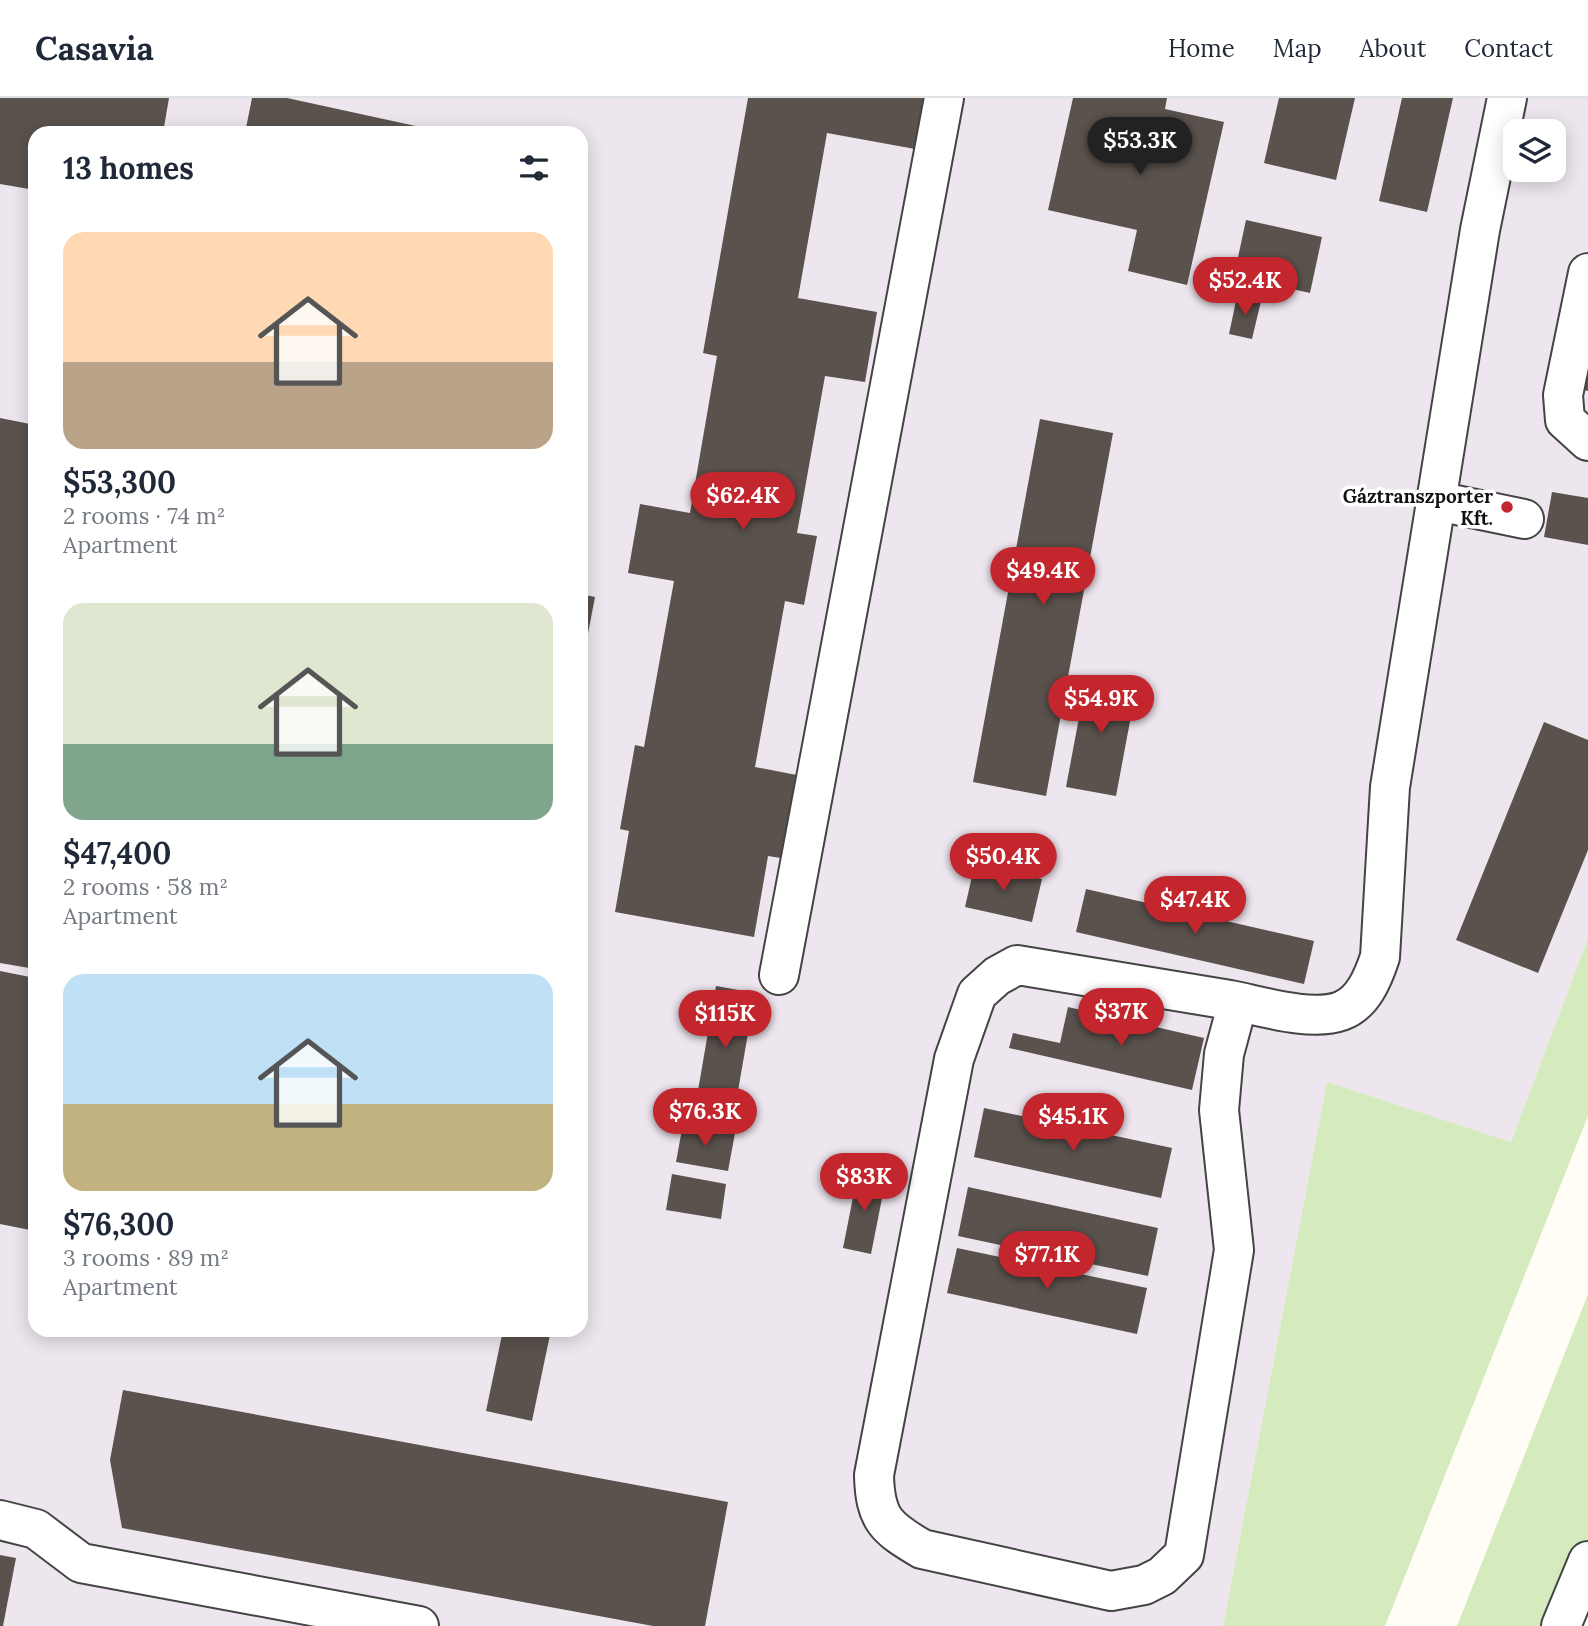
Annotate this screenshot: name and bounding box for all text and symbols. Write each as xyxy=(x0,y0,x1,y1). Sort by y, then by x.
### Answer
text: Casavia xyxy=(35,27,154,69)
text: Home xyxy=(1168,33,1235,64)
text: Map xyxy=(1273,33,1322,64)
text: About xyxy=(1360,33,1426,64)
text: Contact xyxy=(1464,33,1553,64)
pin: $53.3K xyxy=(1083,118,1197,177)
map controls xyxy=(1503,119,1566,182)
button: layers xyxy=(1503,119,1566,182)
text: $53.3K xyxy=(1103,125,1177,154)
text: 13 homes xyxy=(63,149,194,187)
icon: filters xyxy=(515,149,553,187)
pin: $52.4K xyxy=(1188,258,1302,317)
text: $52.4K xyxy=(1209,265,1281,294)
icon: home xyxy=(245,278,371,404)
text: $53,300 xyxy=(63,463,176,501)
pin: $62.4K xyxy=(686,472,800,532)
text: $62.4K xyxy=(706,480,780,509)
place label: Gáztranszporter Kft. xyxy=(1343,484,1493,530)
marker: Gáztranszporter Kft. xyxy=(1499,499,1515,515)
text: 2 rooms · 74 m² xyxy=(63,501,225,530)
text: Apartment xyxy=(63,530,178,559)
pin: $49.4K xyxy=(986,547,1100,607)
text: $49.4K xyxy=(1006,555,1080,584)
icon: home xyxy=(245,649,371,775)
pin: $54.9K xyxy=(1044,676,1158,735)
text: $54.9K xyxy=(1064,683,1138,712)
text: $47,400 xyxy=(63,834,171,872)
pin: $50.4K xyxy=(946,834,1060,893)
text: $50.4K xyxy=(966,841,1040,870)
text: 2 rooms · 58 m² xyxy=(63,872,228,901)
pin: $47.4K xyxy=(1138,876,1252,936)
text: $47.4K xyxy=(1160,884,1230,913)
text: Apartment xyxy=(63,901,178,930)
pin: $37K xyxy=(1080,988,1162,1048)
pin: $115K xyxy=(676,990,774,1050)
text: $37K xyxy=(1094,996,1148,1025)
text: $115K xyxy=(695,998,756,1027)
icon: home xyxy=(245,1020,371,1146)
pin: $76.3K xyxy=(648,1088,762,1148)
pin: $45.1K xyxy=(1016,1094,1130,1153)
text: $76.3K xyxy=(669,1096,741,1125)
text: $45.1K xyxy=(1038,1101,1108,1130)
pin: $83K xyxy=(823,1154,905,1213)
text: $83K xyxy=(836,1161,892,1190)
text: $76,300 xyxy=(63,1205,174,1243)
pin: $77.1K xyxy=(990,1232,1104,1291)
text: $77.1K xyxy=(1014,1239,1080,1268)
text: 3 rooms · 89 m² xyxy=(63,1243,229,1272)
text: Apartment xyxy=(63,1272,178,1301)

